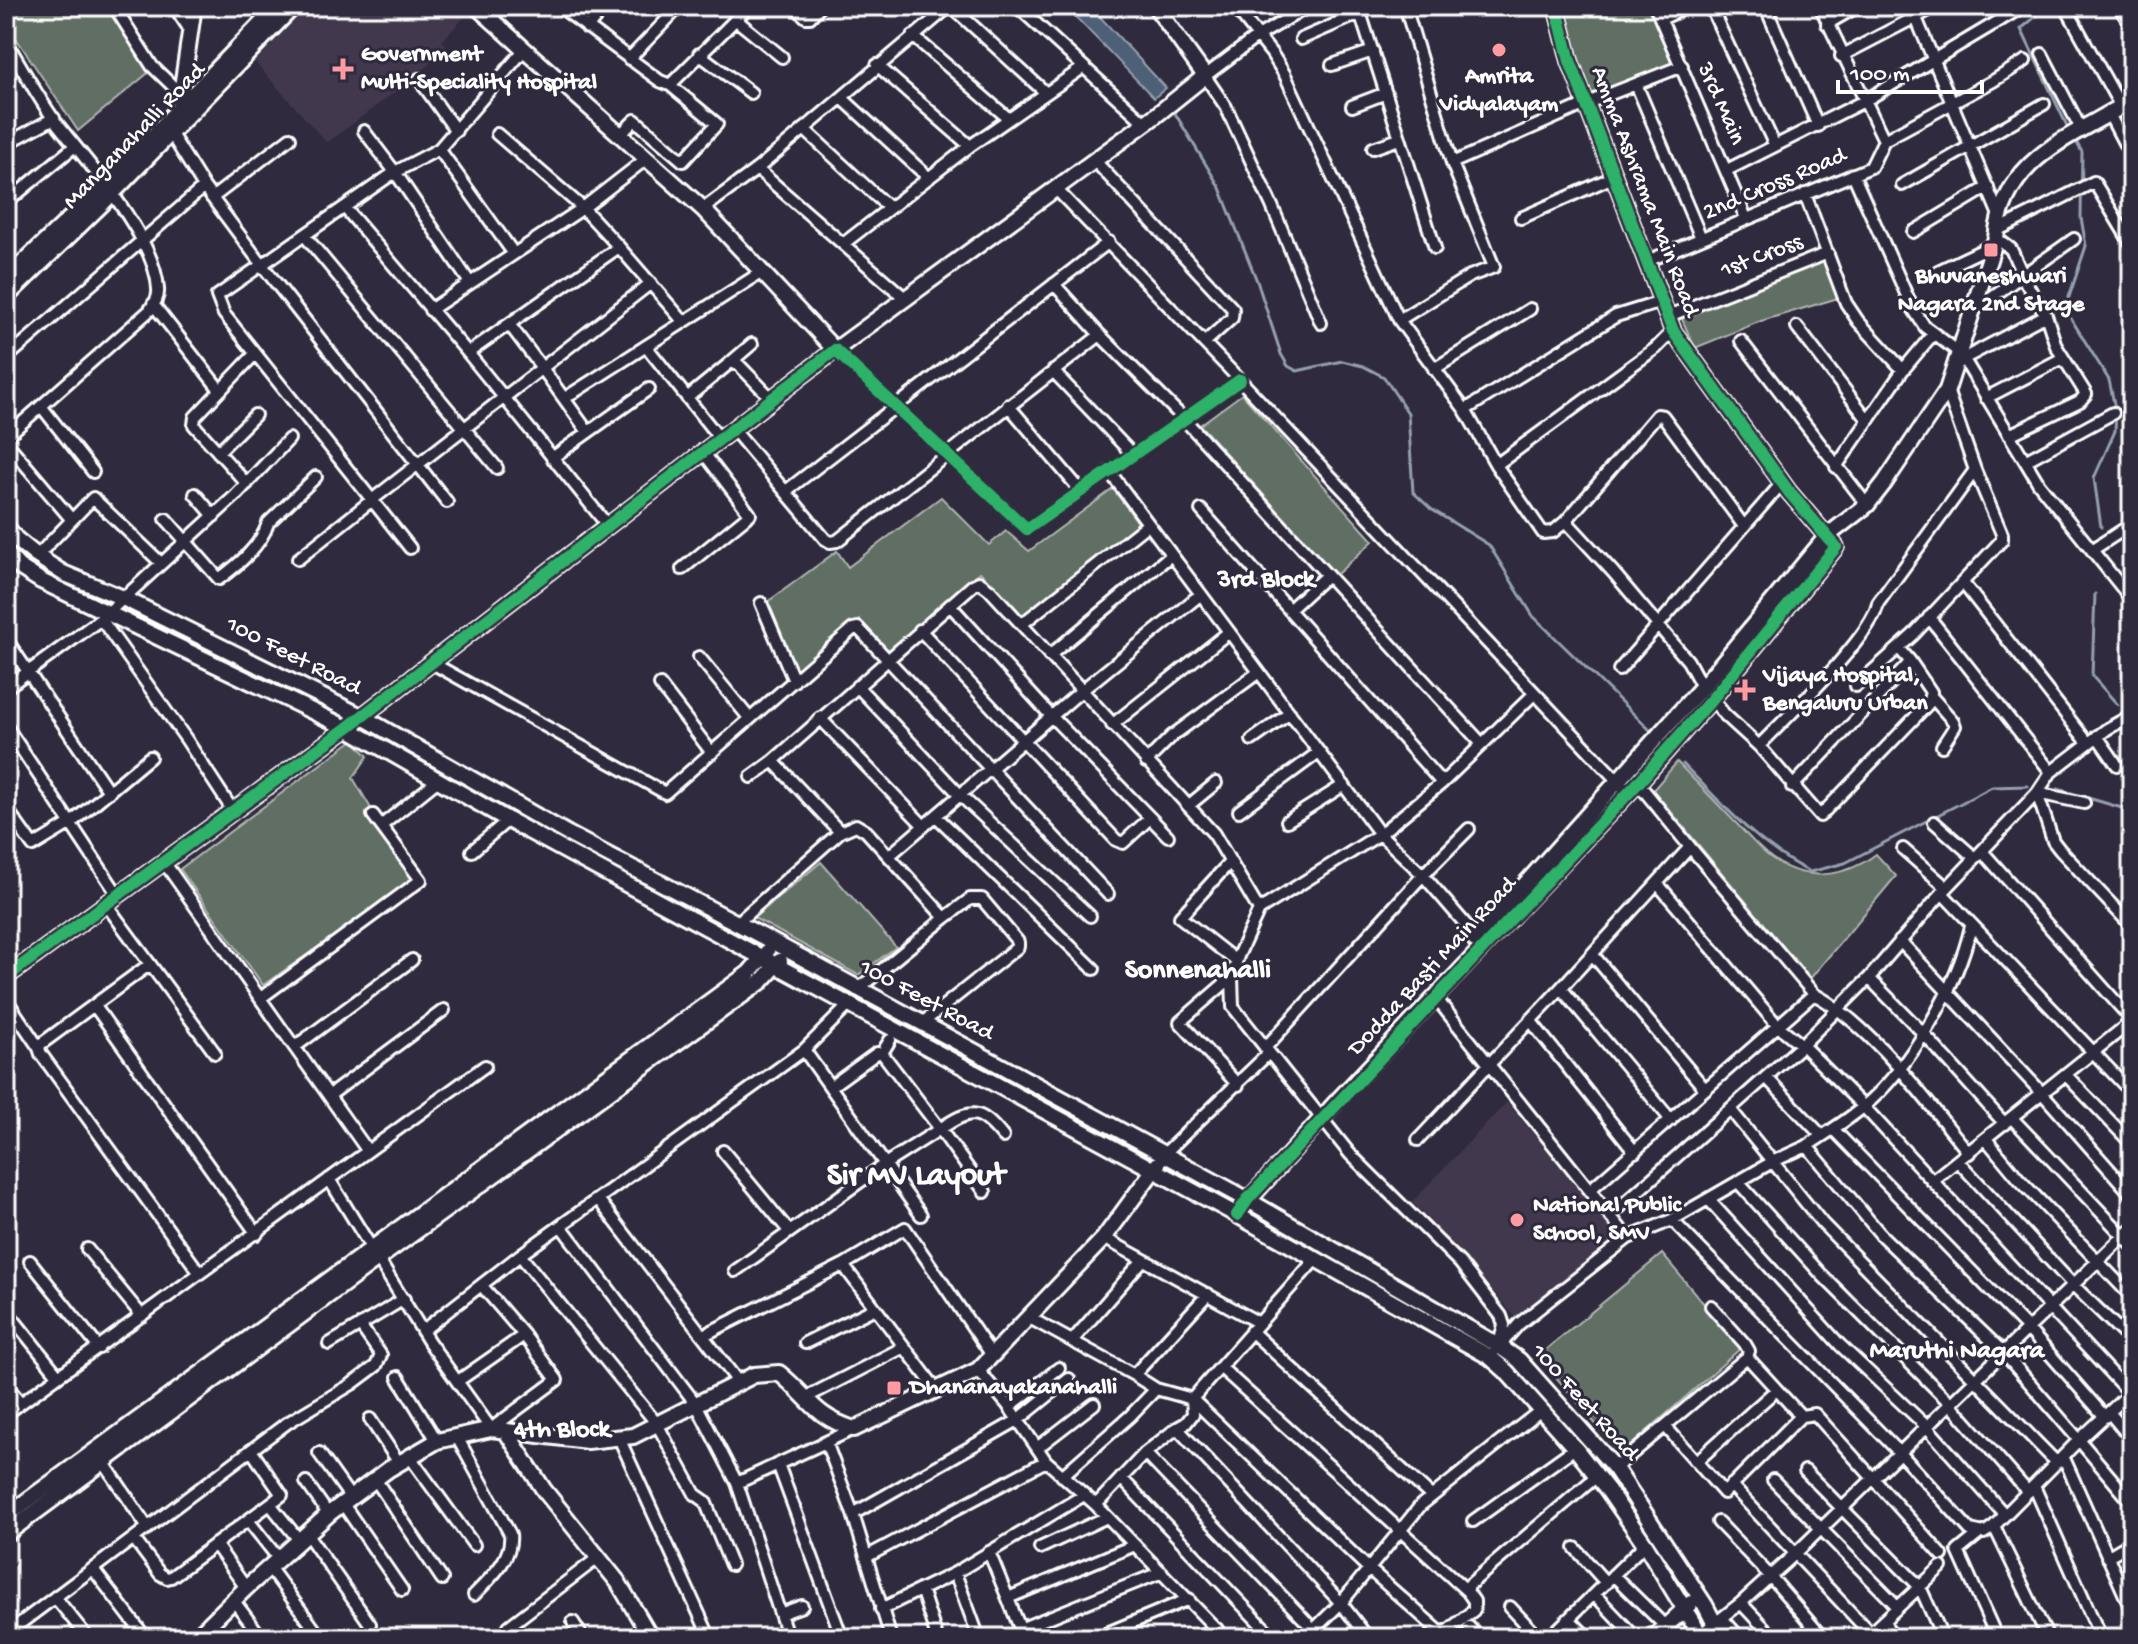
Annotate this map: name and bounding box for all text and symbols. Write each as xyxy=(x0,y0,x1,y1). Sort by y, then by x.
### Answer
place label: Government Multi-Speciality Hospital xyxy=(361,41,597,98)
marker: Amrita Vidyalayam xyxy=(1490,41,1508,59)
scale bar xyxy=(1838,44,1982,94)
street label: Manganahalli Road xyxy=(57,56,214,217)
street label: 3rd Main xyxy=(1689,57,1751,150)
marker: Government Multi-Speciality Hospital xyxy=(332,58,354,80)
text: 100 m xyxy=(1849,61,1910,90)
place label: Amrita Vidyalayam xyxy=(1439,63,1558,120)
street label: Amma Ashrama Main Road xyxy=(1583,63,1706,323)
street label: 2nd Cross Road xyxy=(1699,141,1853,228)
street label: 1st Cross xyxy=(1716,228,1808,286)
marker: Bhuvaneshwari Nagara 2nd Stage xyxy=(1982,241,2000,259)
place label: Bhuvaneshwari Nagara 2nd Stage xyxy=(1898,263,2086,320)
district label: 3rd Block xyxy=(1216,566,1318,597)
street label: 100 Feet Road xyxy=(220,610,367,704)
place label: Vijaya Hospital, Bengaluru Urban xyxy=(1762,662,1928,719)
marker: Vijaya Hospital, Bengaluru Urban xyxy=(1734,679,1756,701)
street label: Dodda Basti Main Road xyxy=(1341,870,1525,1064)
street label: 100 Feet Road xyxy=(853,953,1000,1049)
district label: Sonnenahalli xyxy=(1125,955,1271,988)
district label: Sir MV Layout xyxy=(827,1158,1008,1196)
place label: National Public School, SMV xyxy=(1533,1192,1683,1249)
marker: National Public School, SMV xyxy=(1508,1211,1526,1229)
district label: Maruthi Nagara xyxy=(1870,1337,2046,1368)
street label: 100 Feet Road xyxy=(1523,1338,1645,1469)
place label: Dhananayakanahalli xyxy=(908,1374,1117,1403)
marker: Dhananayakanahalli xyxy=(885,1379,903,1397)
district label: 4th Block xyxy=(513,1416,613,1447)

